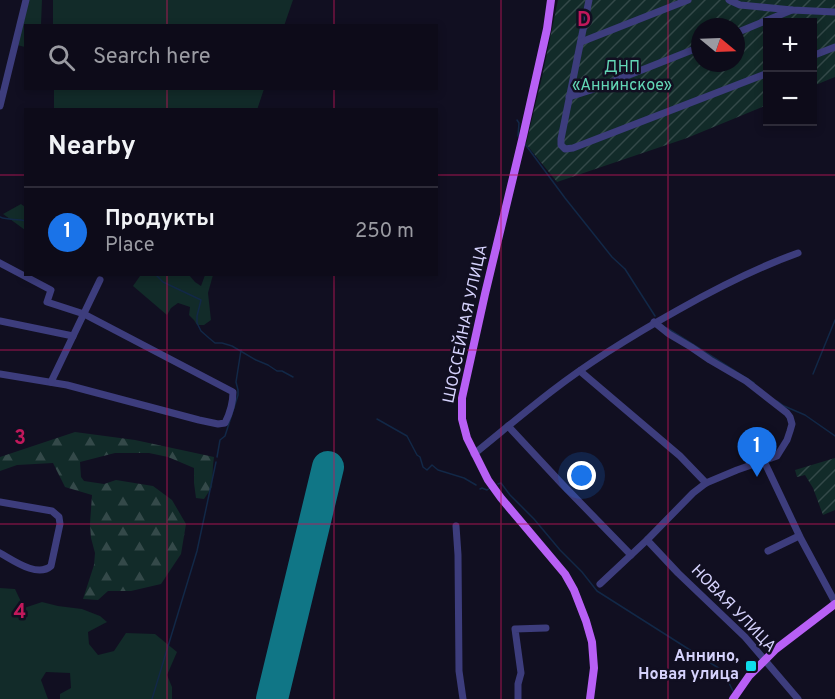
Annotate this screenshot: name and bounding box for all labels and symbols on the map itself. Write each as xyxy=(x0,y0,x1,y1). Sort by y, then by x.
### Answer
text: D xyxy=(577,8,591,34)
north arrow xyxy=(691,18,745,72)
park label: ДНП «Аннинское» xyxy=(572,58,672,96)
street label: ШОССЕЙНАЯ УЛИЦА xyxy=(437,242,493,405)
text: 3 xyxy=(14,426,26,452)
pin: 1 xyxy=(738,428,777,477)
your location xyxy=(567,461,596,490)
street label: НОВАЯ УЛИЦА xyxy=(686,561,780,657)
text: 4 xyxy=(14,600,26,626)
place label: Аннино, Новая улица xyxy=(638,647,739,685)
marker: Аннино, Новая улица xyxy=(744,659,758,673)

